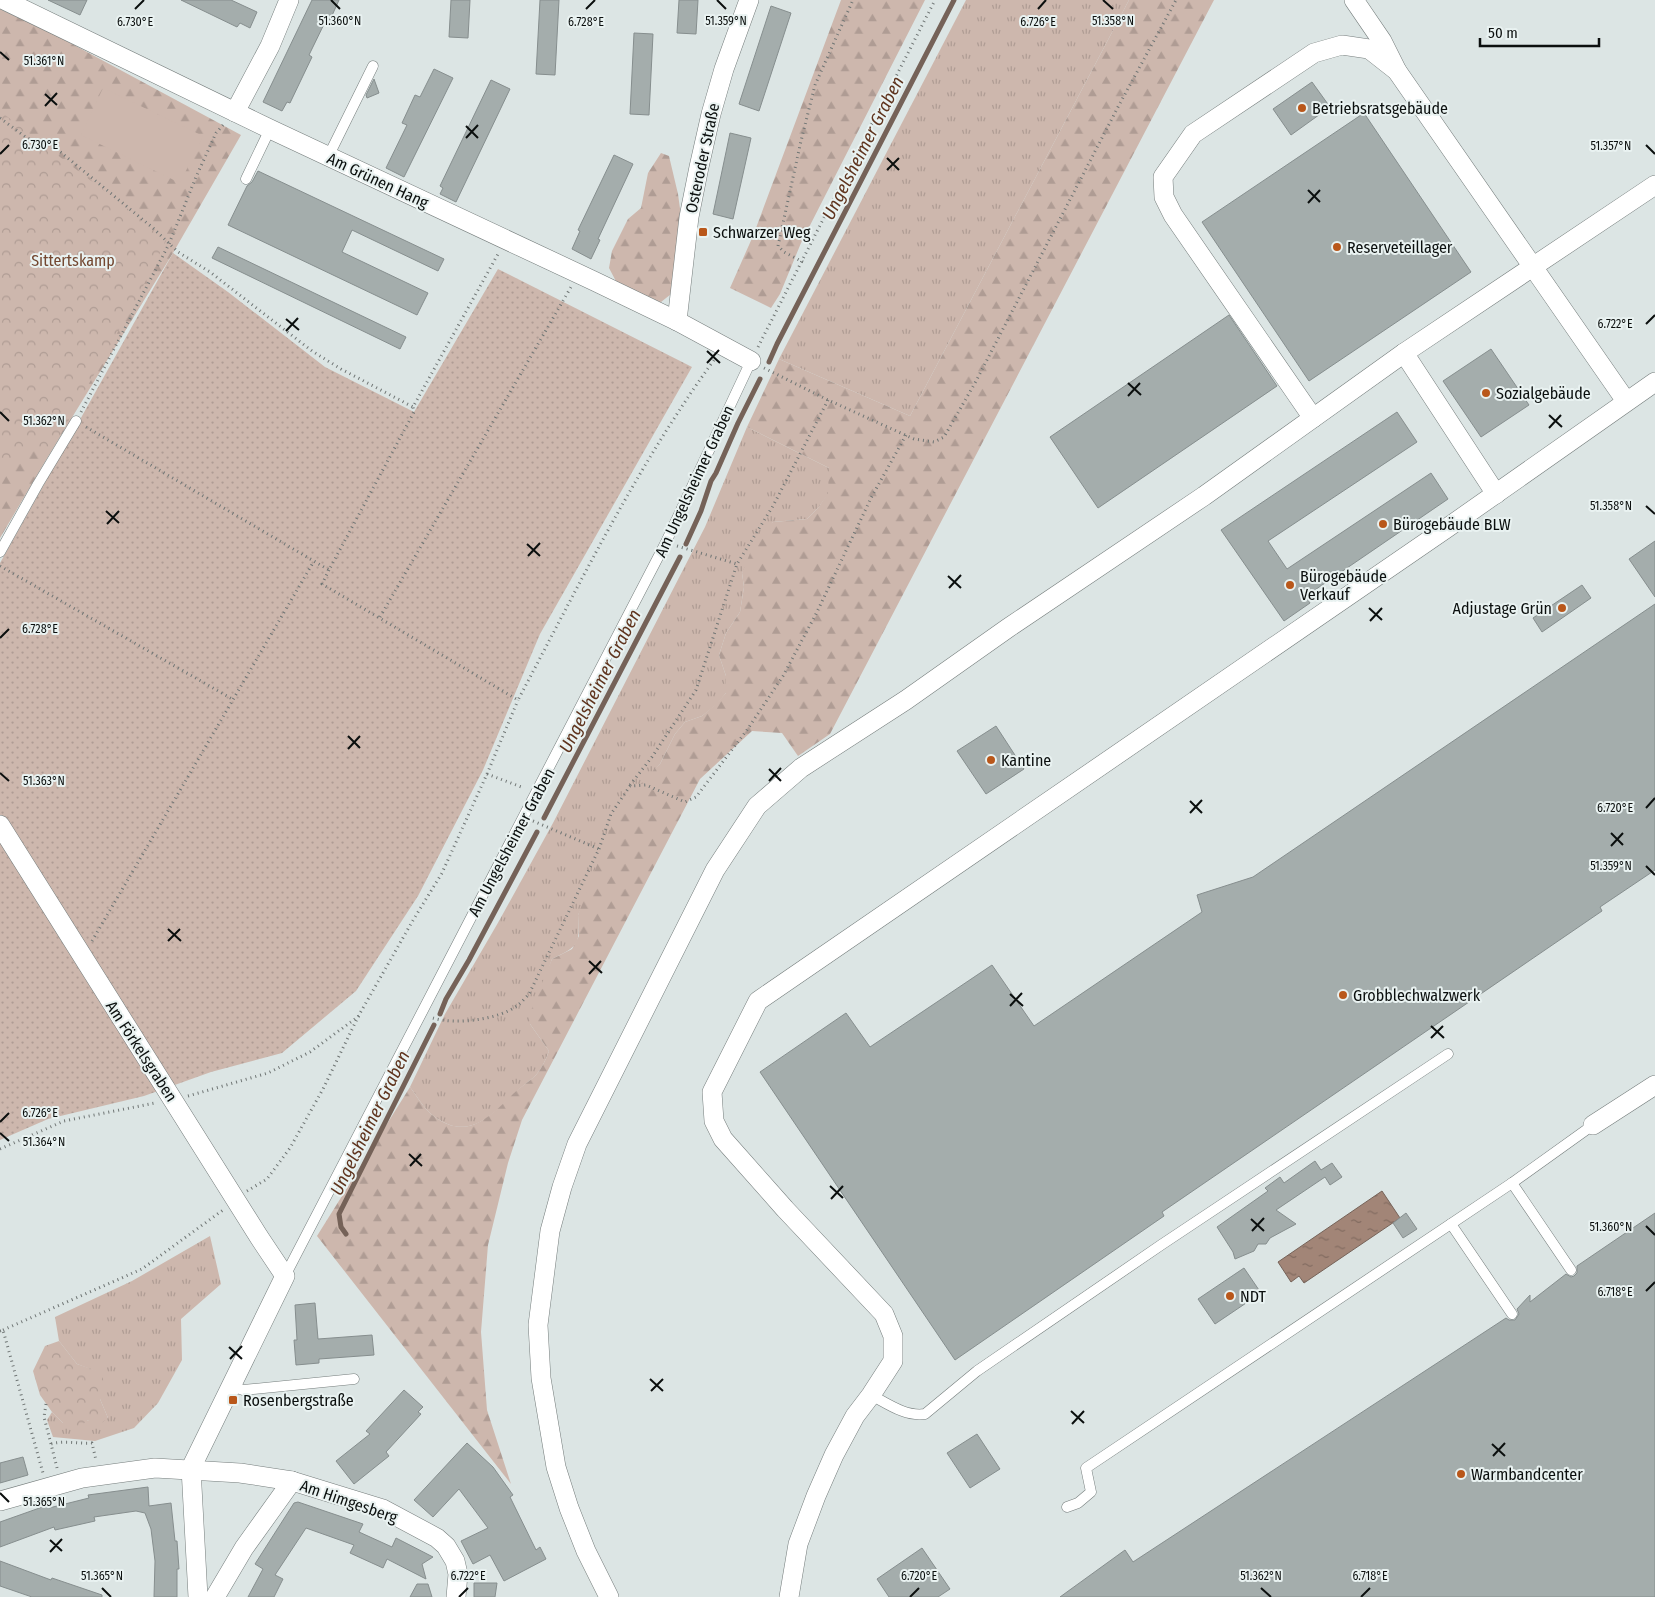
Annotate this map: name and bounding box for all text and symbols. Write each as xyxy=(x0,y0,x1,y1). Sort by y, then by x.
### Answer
text: 51.360°N xyxy=(319,14,361,28)
text: 51.359°N xyxy=(705,14,747,28)
text: 51.358°N xyxy=(1092,14,1134,28)
text: 6.730°E xyxy=(117,15,153,29)
text: 6.728°E xyxy=(568,15,604,29)
text: 6.726°E xyxy=(1020,15,1056,29)
scale bar xyxy=(1480,15,1599,47)
text: 50 m xyxy=(1488,24,1518,42)
text: 51.361°N xyxy=(24,54,64,68)
water label: Ungelsheimer Graben xyxy=(817,73,909,223)
place label: Betriebsratsgebäude xyxy=(1312,99,1448,118)
street label: Osteroder Straße xyxy=(682,101,723,215)
marker: Betriebsratsgebäude xyxy=(1296,102,1308,114)
text: 6.730°E xyxy=(22,138,58,152)
text: 51.357°N xyxy=(1591,139,1631,153)
street label: Am Grünen Hang xyxy=(324,149,432,212)
place label: Schwarzer Weg xyxy=(713,223,811,242)
marker: Schwarzer Weg xyxy=(697,226,709,238)
place label: Reserveteillager xyxy=(1347,238,1453,257)
marker: Reserveteillager xyxy=(1331,241,1343,253)
park label: Sittertskamp xyxy=(31,251,115,270)
text: 6.722°E xyxy=(1597,317,1633,331)
place label: Sozialgebäude xyxy=(1496,384,1591,403)
marker: Sozialgebäude xyxy=(1480,387,1492,399)
street label: Am Ungelsheimer Graben xyxy=(651,402,738,560)
text: 51.362°N xyxy=(23,414,65,428)
text: 51.358°N xyxy=(1590,499,1632,513)
place label: Bürogebäude BLW xyxy=(1393,515,1511,534)
marker: Bürogebäude BLW xyxy=(1377,518,1389,530)
place label: Bürogebäude Verkauf xyxy=(1300,567,1387,604)
marker: Bürogebäude Verkauf xyxy=(1284,579,1296,591)
place label: Adjustage Grün xyxy=(1452,599,1552,618)
marker: Adjustage Grün xyxy=(1556,602,1568,614)
water label: Ungelsheimer Graben xyxy=(554,606,646,756)
text: 6.728°E xyxy=(22,622,58,636)
place label: Kantine xyxy=(1001,751,1051,770)
marker: Kantine xyxy=(985,754,997,766)
street label: Am Ungelsheimer Graben xyxy=(464,765,559,920)
text: 51.363°N xyxy=(23,774,65,788)
text: 6.720°E xyxy=(1597,801,1633,815)
text: 51.359°N xyxy=(1590,859,1632,873)
place label: Grobblechwalzwerk xyxy=(1353,986,1481,1005)
marker: Grobblechwalzwerk xyxy=(1337,989,1349,1001)
street label: Am Förkelsgraben xyxy=(102,997,181,1105)
water label: Ungelsheimer Graben xyxy=(325,1047,415,1199)
text: 6.726°E xyxy=(22,1106,58,1120)
text: 51.364°N xyxy=(23,1135,65,1149)
text: 51.360°N xyxy=(1590,1220,1632,1234)
text: 6.718°E xyxy=(1597,1285,1633,1299)
place label: NDT xyxy=(1240,1287,1266,1306)
marker: NDT xyxy=(1224,1290,1236,1302)
place label: Rosenbergstraße xyxy=(243,1391,354,1410)
marker: Rosenbergstraße xyxy=(227,1394,239,1406)
place label: Warmbandcenter xyxy=(1471,1465,1583,1484)
marker: Warmbandcenter xyxy=(1455,1468,1467,1480)
street label: Am Himgesberg xyxy=(298,1476,401,1527)
text: 51.365°N xyxy=(23,1495,65,1509)
text: 51.365°N xyxy=(81,1569,123,1583)
text: 6.722°E xyxy=(450,1569,486,1583)
text: 6.720°E xyxy=(901,1569,937,1583)
text: 51.362°N xyxy=(1240,1569,1282,1583)
text: 6.718°E xyxy=(1352,1569,1388,1583)

